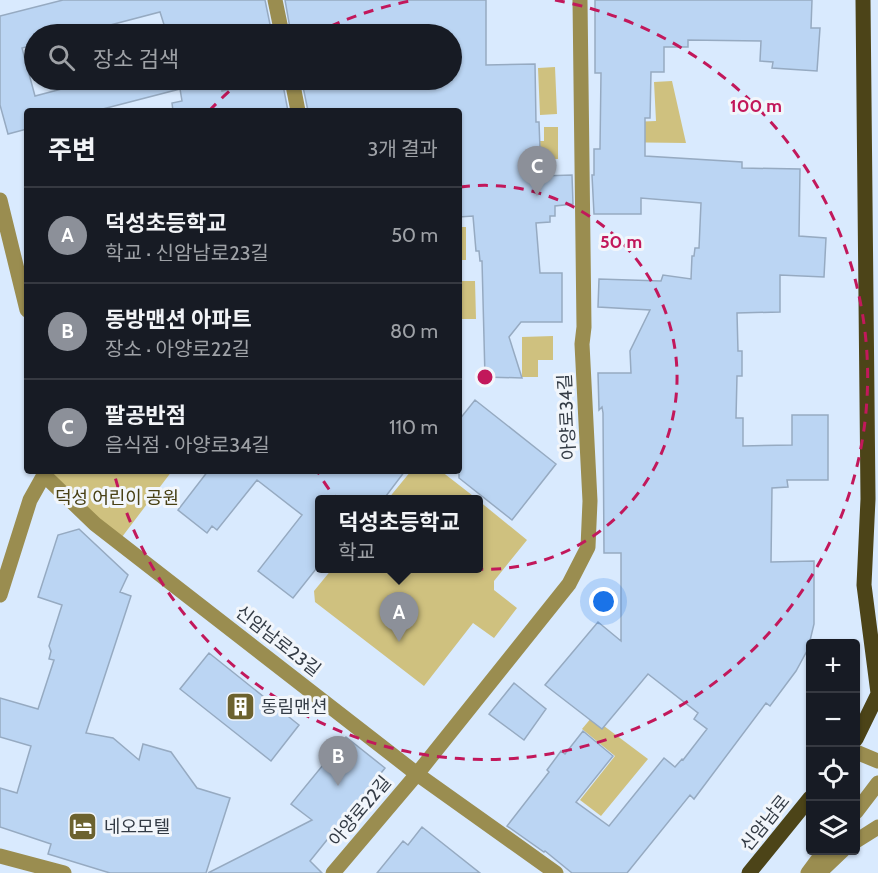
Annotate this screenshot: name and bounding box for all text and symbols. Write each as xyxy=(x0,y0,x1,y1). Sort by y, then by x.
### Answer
search box xyxy=(24,24,462,90)
icon: search xyxy=(45,41,78,74)
text: 장소 검색 xyxy=(93,46,179,73)
text: 100 m xyxy=(730,95,782,117)
text: 주변 xyxy=(48,134,96,166)
text: 3개 결과 xyxy=(367,137,438,161)
pin: C xyxy=(518,146,556,196)
text: 덕성초등학교 xyxy=(105,210,226,237)
text: A xyxy=(61,223,74,247)
text: 50 m xyxy=(391,223,438,247)
text: 50 m xyxy=(600,231,642,253)
text: 학교 · 신암남로23길 xyxy=(105,241,269,265)
text: 동방맨션 아파트 xyxy=(105,306,252,333)
text: B xyxy=(61,319,74,343)
text: 80 m xyxy=(390,319,438,343)
text: 장소 · 아양로22길 xyxy=(105,337,250,361)
centre of rings xyxy=(475,367,495,387)
street label: 아양로34길 xyxy=(554,373,580,461)
text: 팔공반점 xyxy=(105,402,186,429)
text: C xyxy=(61,415,74,439)
text: 110 m xyxy=(389,415,438,439)
text: 음식점 · 아양로34길 xyxy=(105,433,270,457)
park label: 덕성 어린이 공원 xyxy=(55,487,179,509)
popup xyxy=(315,495,483,573)
text: 덕성초등학교 xyxy=(338,509,460,536)
text: 학교 xyxy=(338,540,375,564)
your location xyxy=(589,587,618,616)
pin: A xyxy=(380,592,418,642)
street label: 신암남로23길 xyxy=(231,601,325,681)
map controls xyxy=(806,639,860,855)
button: + xyxy=(806,639,860,693)
building icon: 동림맨션 xyxy=(224,691,256,723)
button: − xyxy=(806,693,860,747)
place label: 동림맨션 xyxy=(261,696,327,718)
pin: B xyxy=(318,736,358,786)
button: locate xyxy=(806,747,860,801)
street label: 아양로22길 xyxy=(324,771,396,851)
street label: 신암남로 xyxy=(736,790,794,856)
button: layers xyxy=(806,801,860,855)
hotel icon: 네오모텔 xyxy=(67,811,99,843)
place label: 네오모텔 xyxy=(104,816,170,838)

